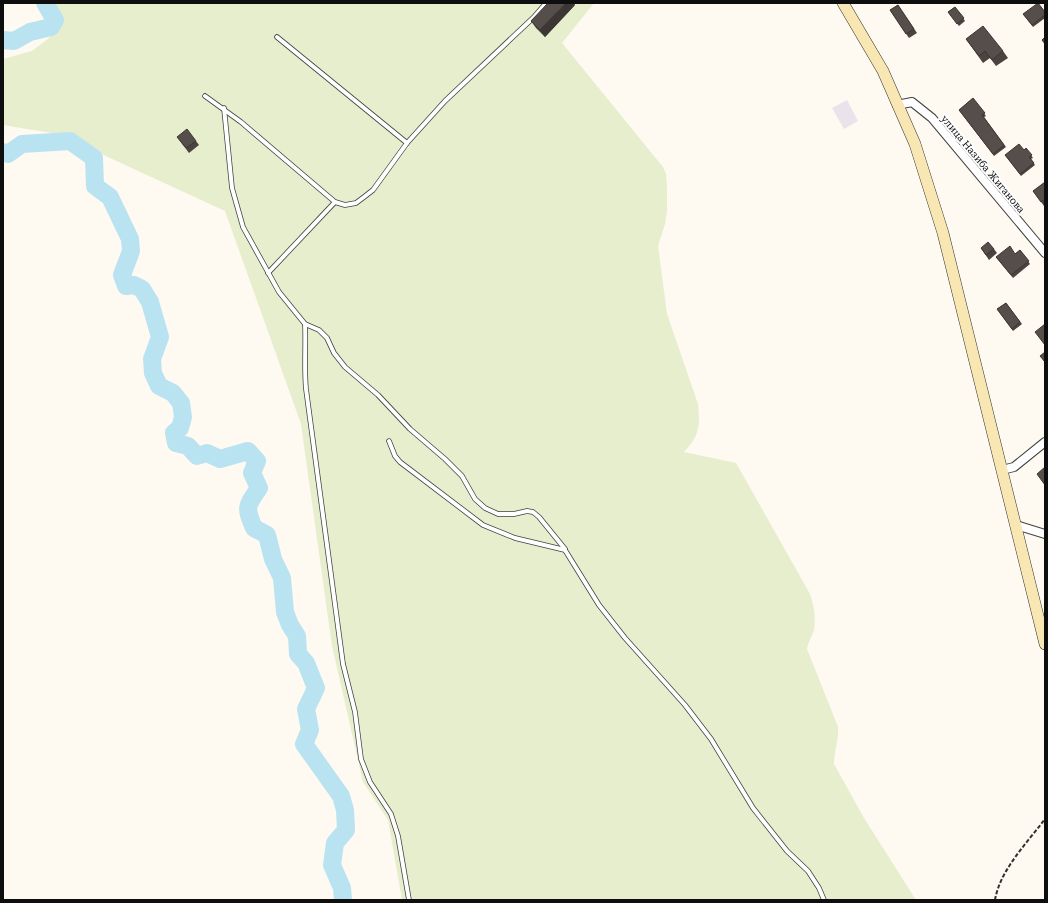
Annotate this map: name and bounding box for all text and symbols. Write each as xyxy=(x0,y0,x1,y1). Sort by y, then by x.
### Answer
street label: улица Назиба Жиганова xyxy=(939,113,1027,215)

